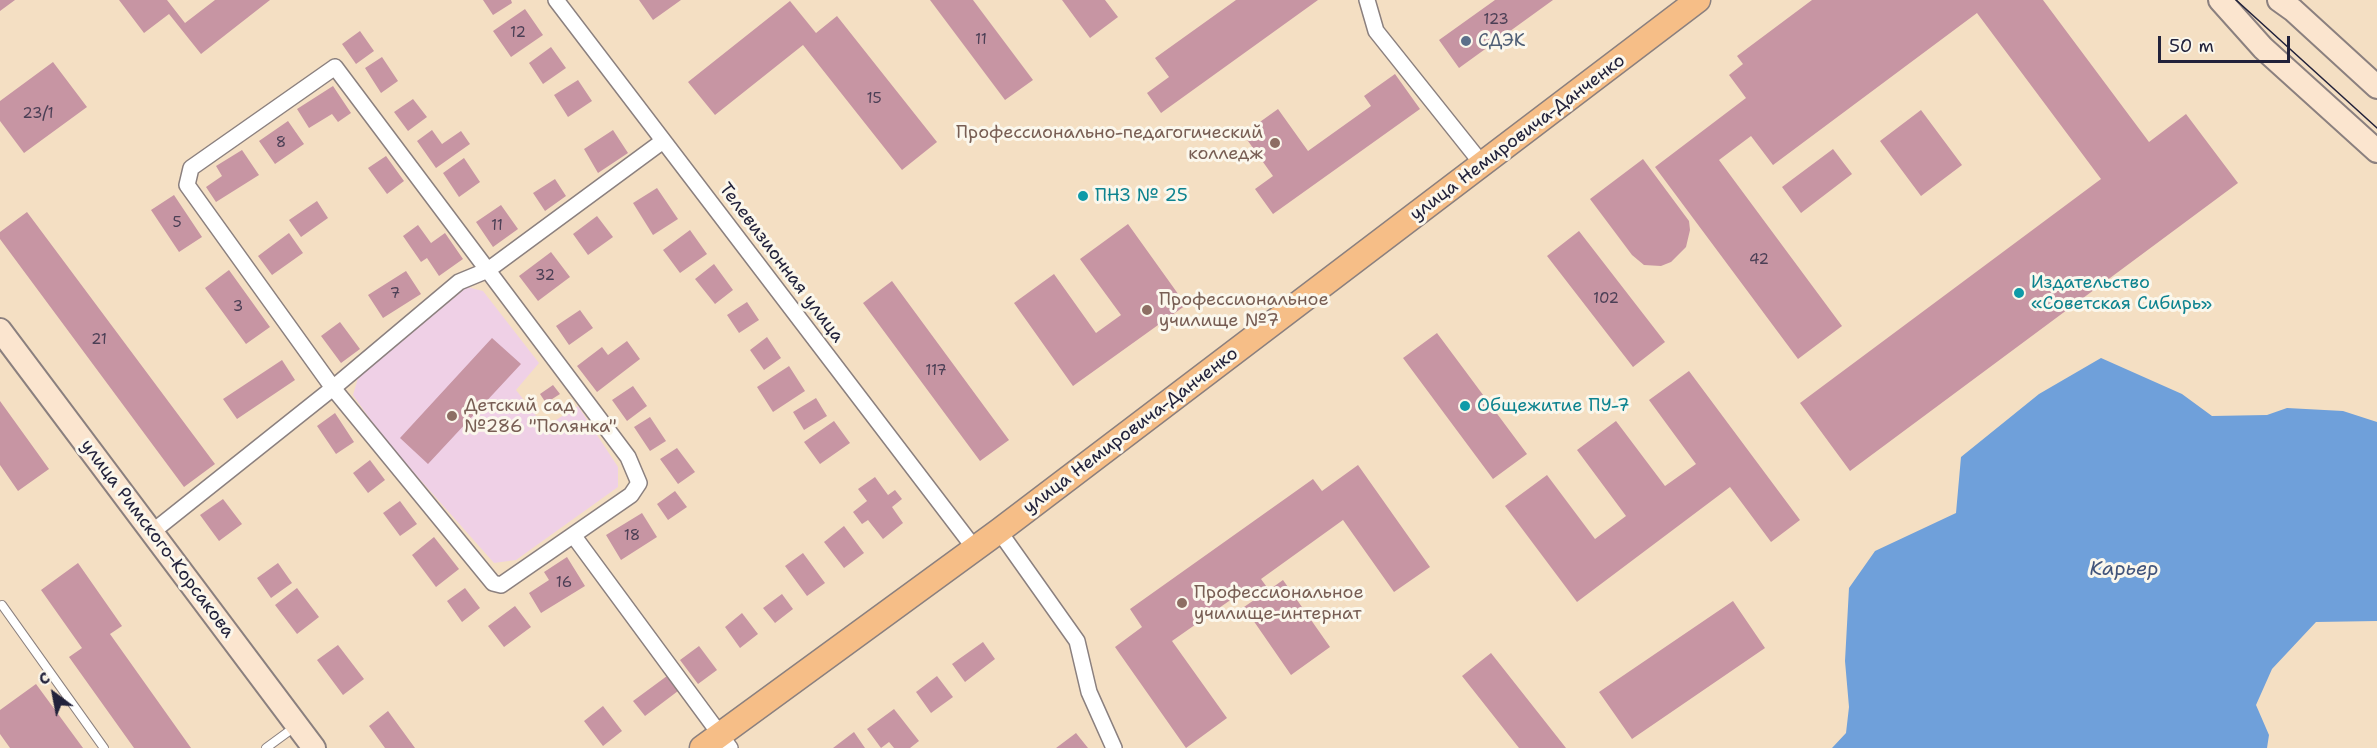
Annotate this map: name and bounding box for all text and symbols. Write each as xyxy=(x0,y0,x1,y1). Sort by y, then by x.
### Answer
house number: 123 xyxy=(1483,11,1509,29)
house number: 12 xyxy=(510,24,526,42)
scale bar xyxy=(2161,24,2293,62)
place label: СДЭК xyxy=(1478,30,1525,52)
house number: 11 xyxy=(975,31,987,49)
marker: СДЭК xyxy=(1459,34,1473,48)
text: 50 m xyxy=(2169,34,2214,58)
street label: улица Немировича-Данченко xyxy=(1406,50,1630,226)
house number: 15 xyxy=(866,90,882,108)
house number: 23/1 xyxy=(22,105,54,123)
place label: Профессионально-педагогический колледж xyxy=(956,122,1263,164)
house number: 8 xyxy=(276,134,286,152)
marker: Профессионально-педагогический колледж xyxy=(1268,136,1282,150)
street label: Телевизионная улица xyxy=(714,179,848,347)
place label: ПНЗ № 25 xyxy=(1095,185,1188,207)
marker: ПНЗ № 25 xyxy=(1076,189,1090,203)
house number: 5 xyxy=(172,214,182,232)
house number: 11 xyxy=(491,217,503,235)
house number: 42 xyxy=(1749,251,1769,269)
house number: 32 xyxy=(535,267,555,285)
place label: Издательство «Советская Сибирь» xyxy=(2031,272,2212,314)
house number: 7 xyxy=(390,285,400,303)
marker: Издательство «Советская Сибирь» xyxy=(2012,286,2026,300)
place label: Профессиональное училище №7 xyxy=(1159,289,1329,332)
house number: 102 xyxy=(1593,290,1619,308)
house number: 3 xyxy=(233,298,243,316)
marker: Профессиональное училище №7 xyxy=(1140,303,1154,317)
house number: 21 xyxy=(91,331,107,349)
street label: улица Немировича-Данченко xyxy=(1019,343,1243,519)
house number: 117 xyxy=(925,362,947,380)
place label: Детский сад №286 "Полянка" xyxy=(464,395,617,438)
place label: Общежитие ПУ-7 xyxy=(1477,395,1630,417)
marker: Общежитие ПУ-7 xyxy=(1458,399,1472,413)
marker: Детский сад №286 "Полянка" xyxy=(445,409,459,423)
street label: улица Римского-Корсакова xyxy=(75,436,239,642)
house number: 18 xyxy=(624,527,640,545)
water label: Карьер xyxy=(2090,558,2158,582)
house number: 16 xyxy=(556,574,572,592)
place label: Профессиональное училище-интернат xyxy=(1194,582,1364,624)
marker: Профессиональное училище-интернат xyxy=(1175,596,1189,610)
north arrow xyxy=(24,664,84,724)
text: С xyxy=(34,667,54,690)

